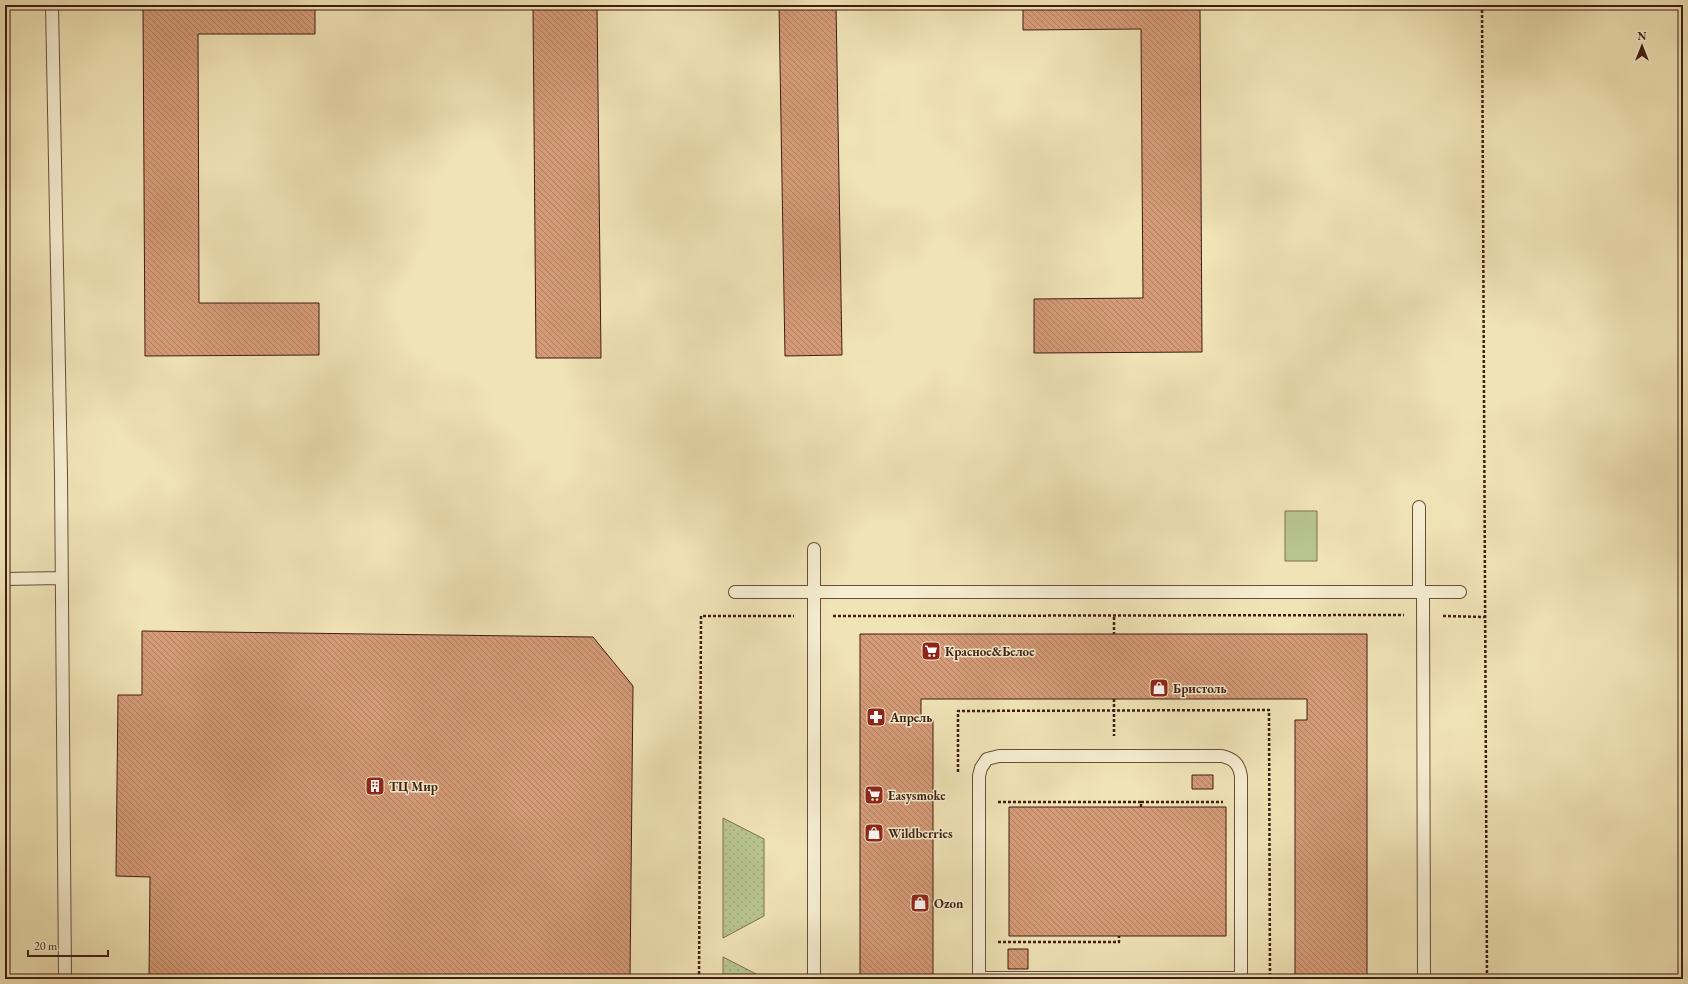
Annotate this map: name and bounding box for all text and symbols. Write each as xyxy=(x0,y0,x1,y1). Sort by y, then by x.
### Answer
north arrow xyxy=(1622,26,1662,66)
text: N xyxy=(1638,29,1647,43)
supermarket icon: Красное&Белое xyxy=(920,640,942,662)
place label: Красное&Белое xyxy=(945,643,1035,660)
shop icon: Бристоль xyxy=(1148,677,1170,699)
place label: Бристоль xyxy=(1173,680,1227,697)
pharmacy icon: Апрель xyxy=(865,706,887,728)
place label: Апрель xyxy=(889,709,932,726)
building icon: ТЦ Мир xyxy=(364,775,386,797)
place label: ТЦ Мир xyxy=(389,778,438,795)
supermarket icon: Easysmoke xyxy=(863,784,885,806)
place label: Easysmoke xyxy=(888,787,946,804)
shop icon: Wildberries xyxy=(863,822,885,844)
place label: Wildberries xyxy=(888,825,953,842)
shop icon: Ozon xyxy=(909,892,931,914)
place label: Ozon xyxy=(934,895,964,912)
scale bar xyxy=(28,932,108,958)
text: 20 m xyxy=(34,938,58,954)

